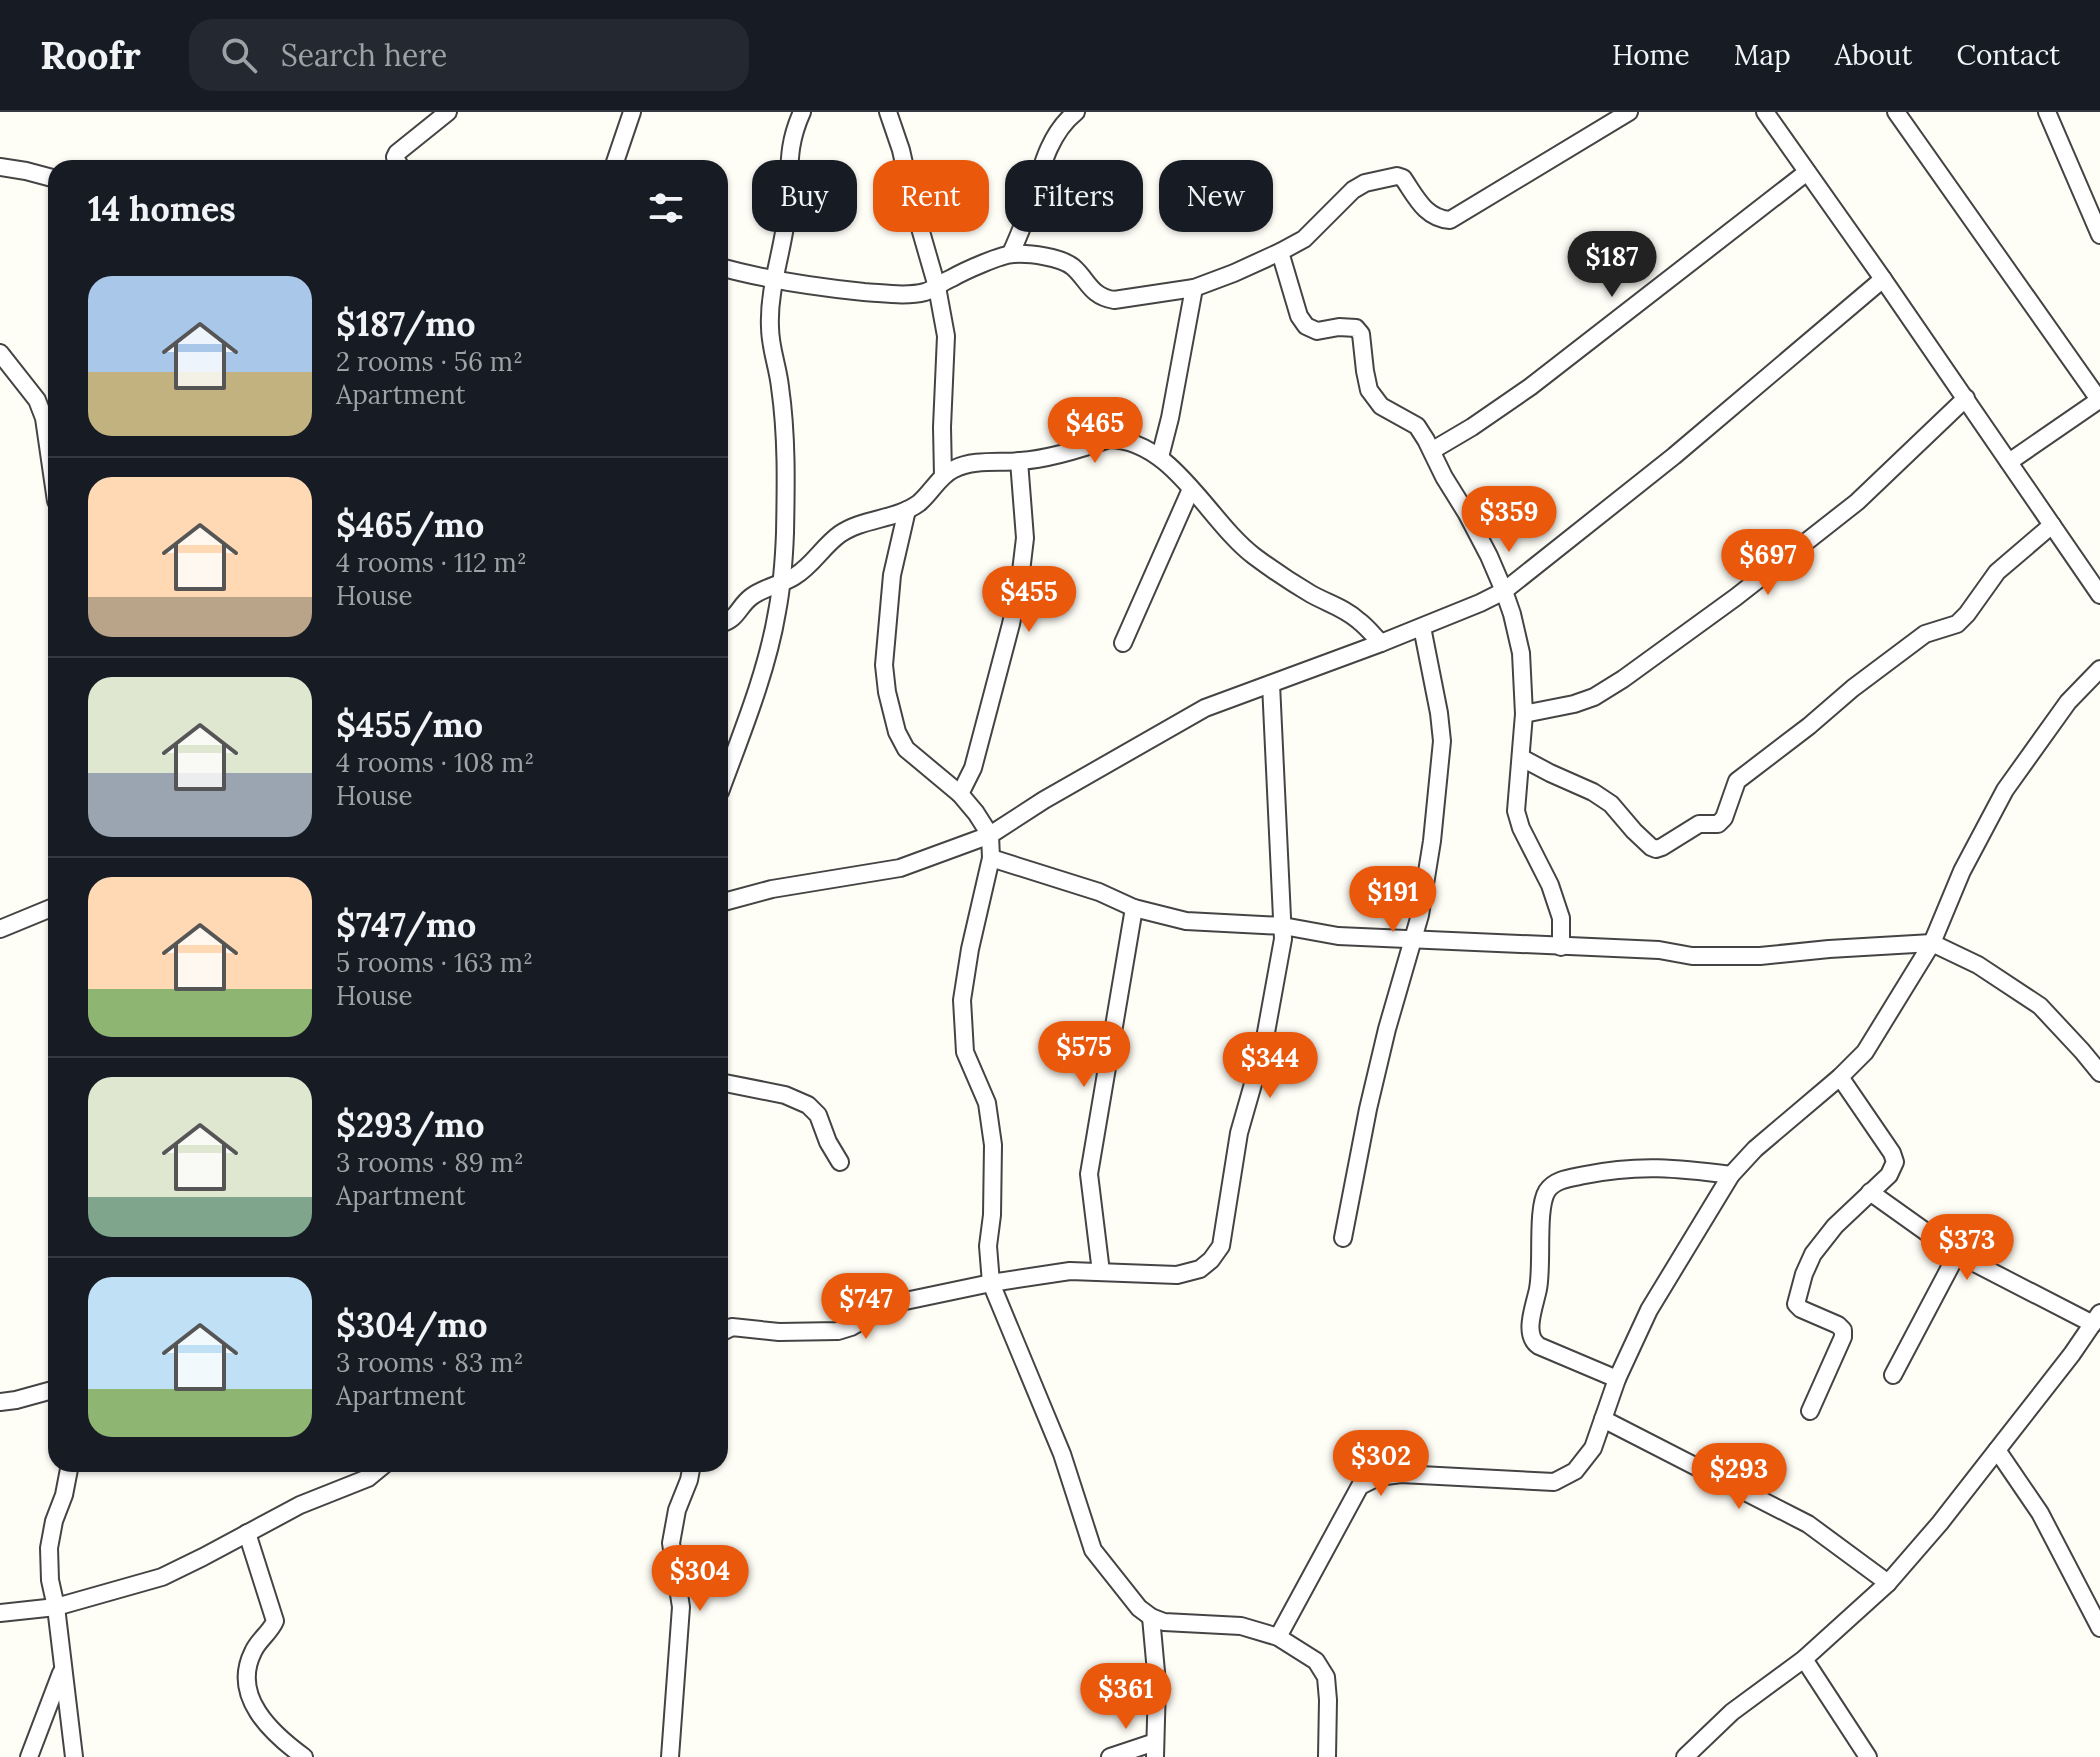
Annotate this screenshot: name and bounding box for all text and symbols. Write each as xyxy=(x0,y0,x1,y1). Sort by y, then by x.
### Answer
search box xyxy=(189,19,749,91)
text: Roofr xyxy=(40,31,141,79)
icon: search xyxy=(217,33,261,77)
text: Search here xyxy=(281,36,447,74)
text: Home xyxy=(1612,37,1690,73)
text: Map xyxy=(1734,37,1791,73)
text: About xyxy=(1835,37,1912,73)
text: Contact xyxy=(1956,37,2060,73)
chip: Buy xyxy=(752,160,857,232)
chip: Rent xyxy=(873,160,989,232)
chip: Filters xyxy=(1005,160,1143,232)
chip: New xyxy=(1159,160,1273,232)
icon: filters xyxy=(644,186,688,230)
text: 14 homes xyxy=(88,187,236,230)
pin: $187 xyxy=(1565,231,1659,299)
text: $187 xyxy=(1586,240,1638,273)
text: $187/mo xyxy=(336,302,476,345)
icon: home xyxy=(152,308,248,404)
text: 2 rooms · 56 m² xyxy=(336,345,523,378)
text: Apartment xyxy=(336,378,466,411)
pin: $465 xyxy=(1048,397,1142,465)
text: $465 xyxy=(1066,406,1124,439)
pin: $359 xyxy=(1462,486,1556,554)
text: $359 xyxy=(1480,495,1538,528)
text: $465/mo xyxy=(336,503,484,546)
icon: home xyxy=(152,509,248,605)
pin: $697 xyxy=(1721,529,1815,597)
text: $697 xyxy=(1739,538,1797,571)
text: 4 rooms · 112 m² xyxy=(336,546,527,579)
pin: $455 xyxy=(982,566,1076,634)
text: $455 xyxy=(1000,575,1058,608)
text: House xyxy=(336,579,413,612)
text: $455/mo xyxy=(336,703,483,746)
icon: home xyxy=(152,709,248,805)
text: 4 rooms · 108 m² xyxy=(336,746,534,779)
text: House xyxy=(336,779,413,812)
pin: $191 xyxy=(1346,866,1440,934)
text: $191 xyxy=(1367,875,1419,908)
text: $747/mo xyxy=(336,903,476,946)
icon: home xyxy=(152,909,248,1005)
text: 5 rooms · 163 m² xyxy=(336,946,533,979)
text: House xyxy=(336,979,413,1012)
pin: $575 xyxy=(1037,1021,1131,1089)
text: $575 xyxy=(1056,1030,1112,1063)
pin: $344 xyxy=(1223,1032,1317,1100)
text: $344 xyxy=(1241,1041,1299,1074)
text: $293/mo xyxy=(336,1103,484,1146)
icon: home xyxy=(152,1109,248,1205)
text: 3 rooms · 89 m² xyxy=(336,1146,524,1179)
text: Apartment xyxy=(336,1179,466,1212)
pin: $373 xyxy=(1920,1214,2014,1282)
text: $373 xyxy=(1939,1223,1995,1256)
pin: $747 xyxy=(819,1273,913,1341)
text: $747 xyxy=(839,1282,893,1315)
text: $304/mo xyxy=(336,1303,487,1346)
icon: home xyxy=(152,1309,248,1405)
text: 3 rooms · 83 m² xyxy=(336,1346,523,1379)
text: Apartment xyxy=(336,1379,466,1412)
pin: $302 xyxy=(1334,1430,1428,1498)
text: $302 xyxy=(1351,1439,1411,1472)
pin: $293 xyxy=(1692,1443,1786,1511)
text: $293 xyxy=(1710,1452,1768,1485)
pin: $304 xyxy=(653,1545,747,1613)
text: $304 xyxy=(670,1554,730,1587)
pin: $361 xyxy=(1079,1663,1173,1731)
text: $361 xyxy=(1098,1672,1154,1705)

